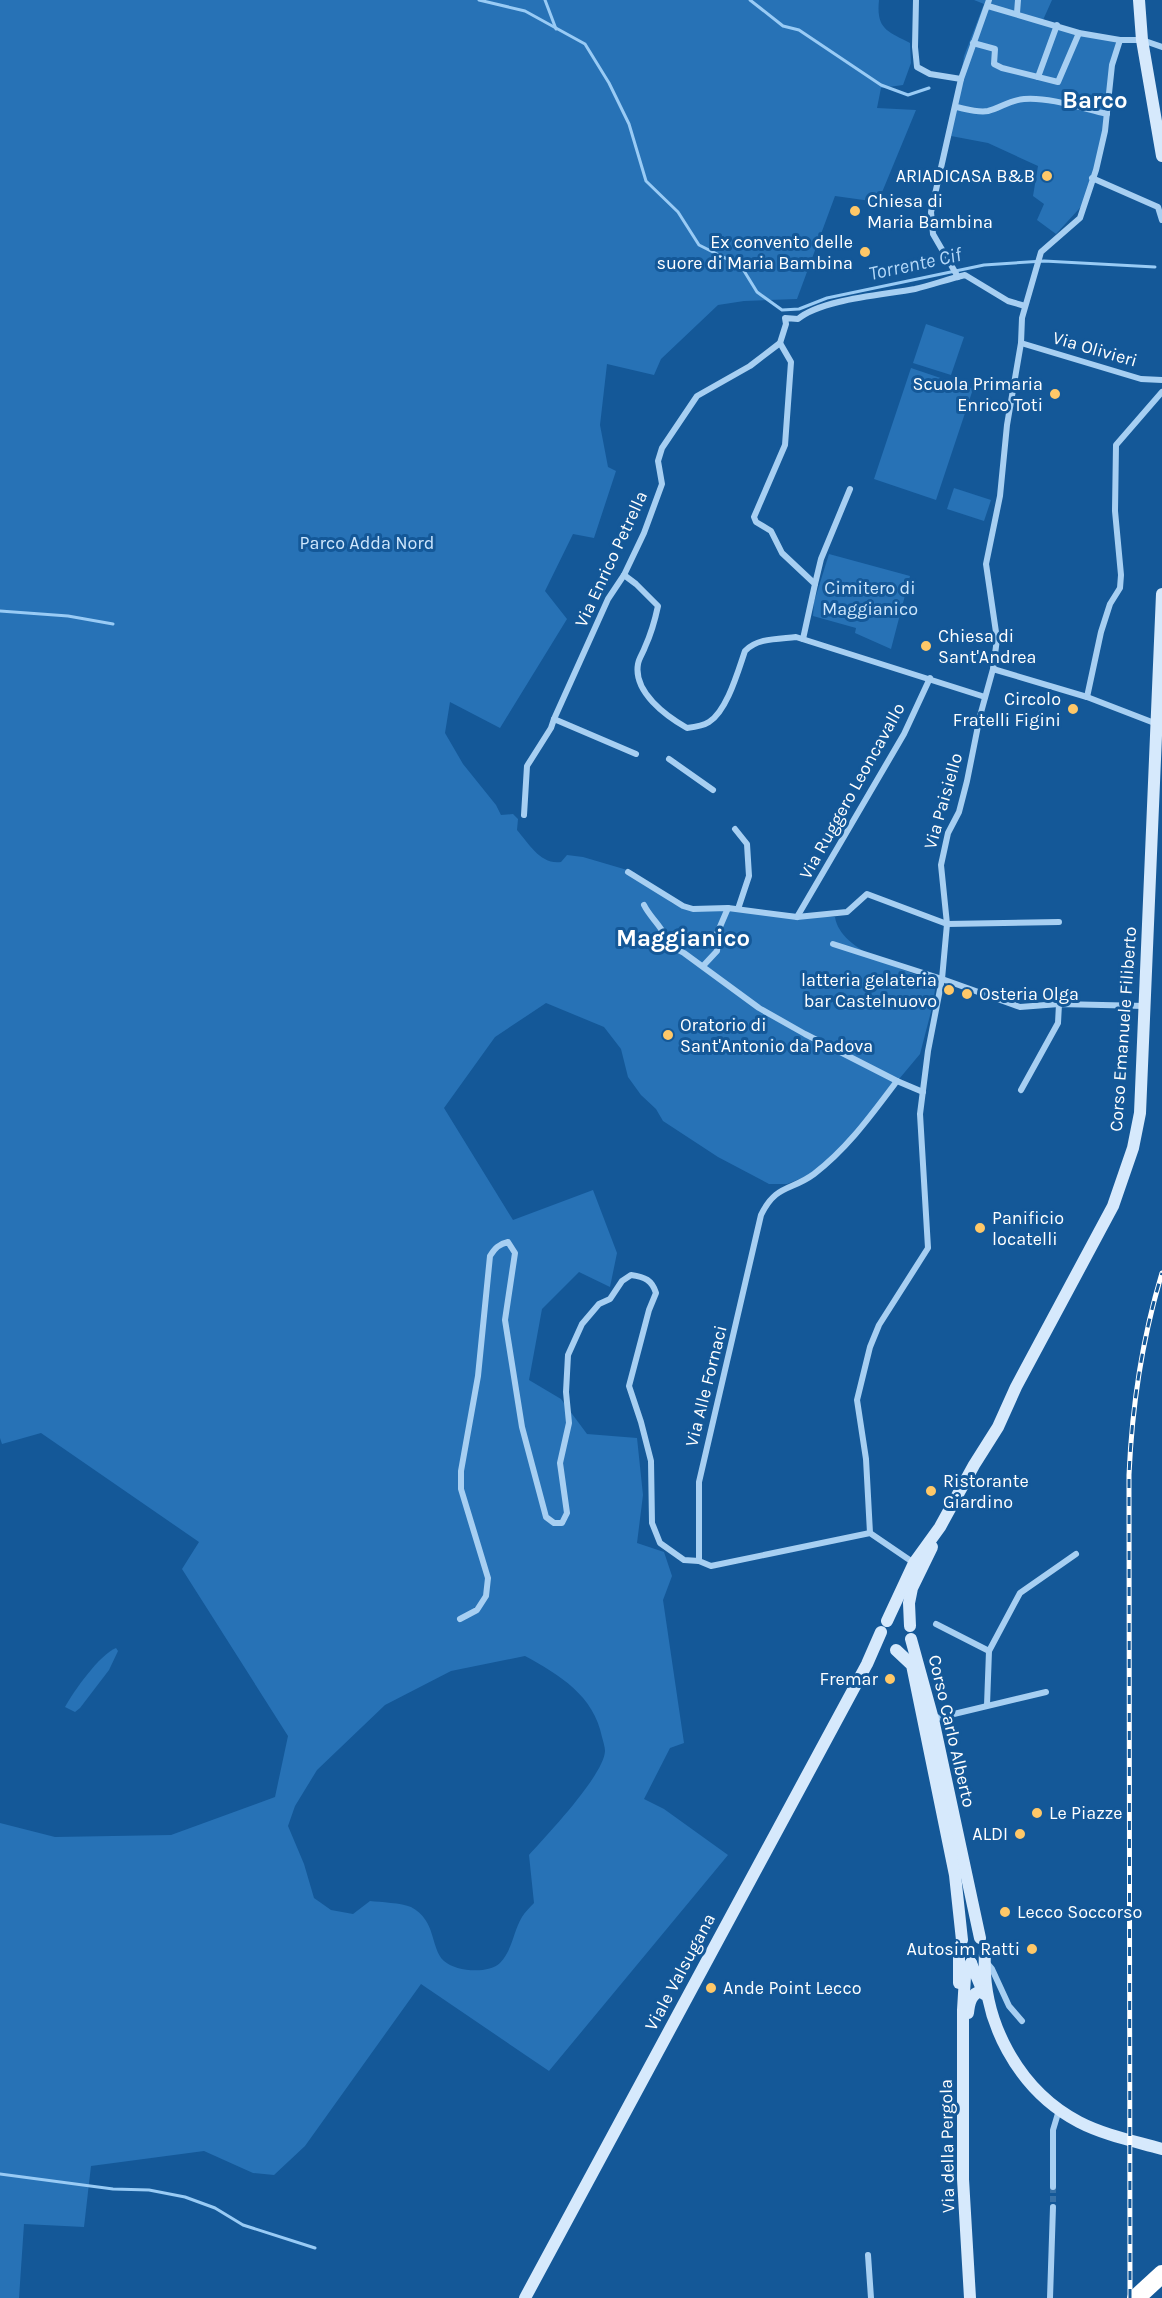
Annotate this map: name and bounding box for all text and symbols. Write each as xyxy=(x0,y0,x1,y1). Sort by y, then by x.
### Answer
district label: Barco xyxy=(1062,86,1128,114)
place label: ARIADICASA B&B xyxy=(896,165,1035,187)
marker: ARIADICASA B&B xyxy=(1040,169,1054,183)
place label: Chiesa di Maria Bambina xyxy=(867,190,993,233)
marker: Chiesa di Maria Bambina xyxy=(848,204,862,218)
place label: Ex convento delle suore di Maria Bambina xyxy=(657,231,853,274)
water label: Torrente Cif xyxy=(867,243,965,285)
marker: Ex convento delle suore di Maria Bambina xyxy=(858,245,872,259)
street label: Via Olivieri xyxy=(1050,326,1140,372)
place label: Scuola Primaria Enrico Toti xyxy=(913,373,1043,416)
marker: Scuola Primaria Enrico Toti xyxy=(1048,387,1062,401)
street label: Via Enrico Petrella xyxy=(570,487,652,631)
park label: Parco Adda Nord xyxy=(300,532,434,554)
park label: Cimitero di Maggianico xyxy=(822,577,918,620)
place label: Chiesa di Sant'Andrea xyxy=(938,625,1036,668)
marker: Chiesa di Sant'Andrea xyxy=(919,639,933,653)
place label: Circolo Fratelli Figini xyxy=(953,688,1061,731)
street label: Via Ruggero Leoncavallo xyxy=(794,699,910,883)
marker: Circolo Fratelli Figini xyxy=(1066,702,1080,716)
street label: Via Paisiello xyxy=(919,750,967,852)
district label: Maggianico xyxy=(616,924,750,952)
street label: Corso Emanuele Filiberto xyxy=(1105,926,1141,1132)
place label: latteria gelateria bar Castelnuovo xyxy=(801,969,937,1012)
marker: latteria gelateria bar Castelnuovo xyxy=(942,983,956,997)
place label: Osteria Olga xyxy=(979,983,1079,1005)
marker: Osteria Olga xyxy=(960,987,974,1001)
place label: Oratorio di Sant'Antonio da Padova xyxy=(680,1014,873,1057)
marker: Oratorio di Sant'Antonio da Padova xyxy=(661,1028,675,1042)
place label: Panificio locatelli xyxy=(992,1207,1064,1250)
marker: Panificio locatelli xyxy=(973,1221,987,1235)
street label: Via Alle Fornaci xyxy=(680,1323,732,1449)
place label: Ristorante Giardino xyxy=(943,1470,1029,1513)
marker: Ristorante Giardino xyxy=(924,1484,938,1498)
street label: Corso Carlo Alberto xyxy=(924,1653,980,1809)
place label: Fremar xyxy=(820,1668,878,1690)
marker: Fremar xyxy=(883,1672,897,1686)
place label: Le Piazze xyxy=(1049,1802,1123,1824)
marker: Le Piazze xyxy=(1030,1806,1044,1820)
place label: ALDI xyxy=(972,1823,1008,1845)
marker: ALDI xyxy=(1013,1827,1027,1841)
place label: Lecco Soccorso xyxy=(1017,1901,1142,1923)
marker: Lecco Soccorso xyxy=(998,1905,1012,1919)
street label: Viale Valsugana xyxy=(640,1910,720,2034)
place label: Autosim Ratti xyxy=(906,1938,1020,1960)
marker: Autosim Ratti xyxy=(1025,1942,1039,1956)
place label: Ande Point Lecco xyxy=(723,1977,862,1999)
marker: Ande Point Lecco xyxy=(704,1981,718,1995)
street label: Via della Pergola xyxy=(935,2079,959,2213)

